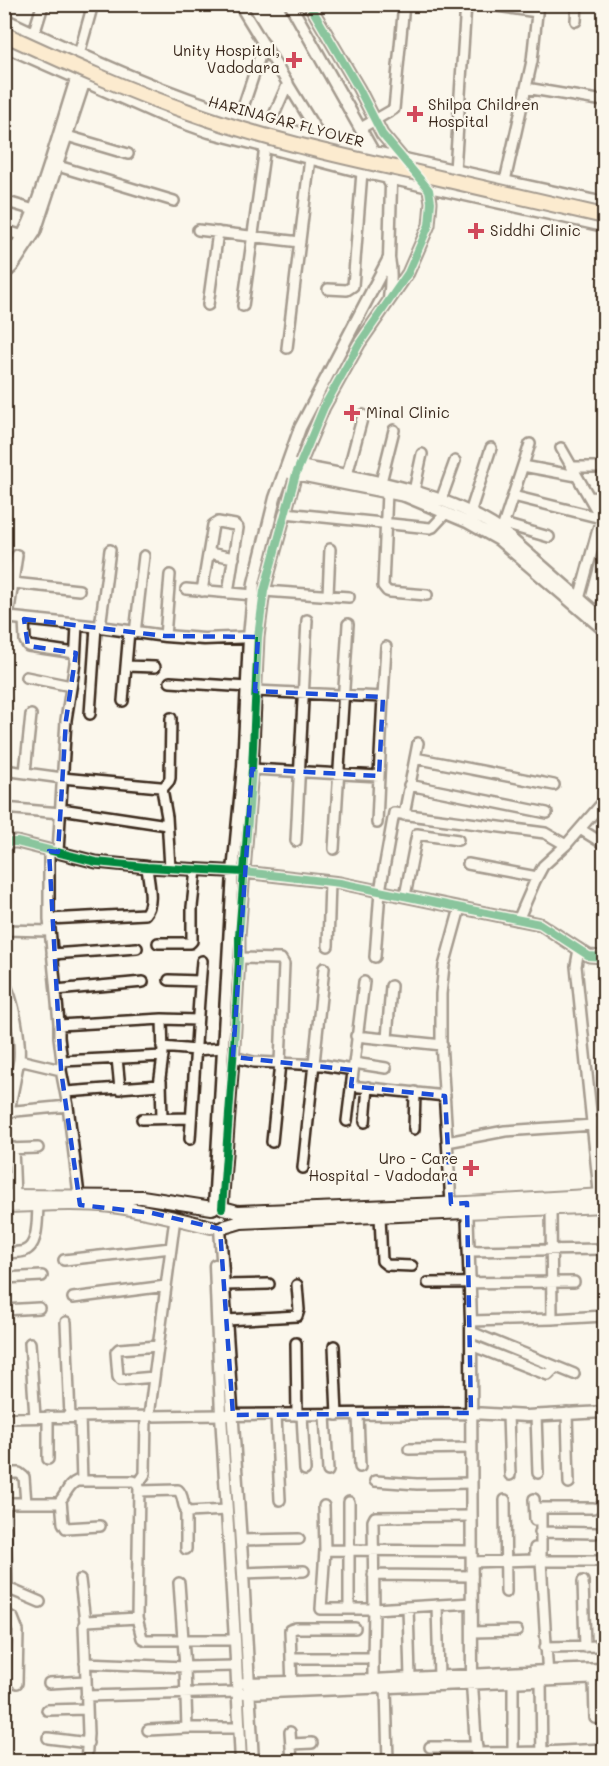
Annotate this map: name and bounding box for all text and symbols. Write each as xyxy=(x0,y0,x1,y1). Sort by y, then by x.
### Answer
place label: Unity Hospital, Vadodara xyxy=(173,40,280,77)
marker: Unity Hospital, Vadodara xyxy=(285,51,303,69)
street label: HARINAGAR FLYOVER xyxy=(206,91,366,151)
place label: Shilpa Children Hospital xyxy=(428,94,539,131)
marker: Shilpa Children Hospital xyxy=(406,105,424,123)
place label: Siddhi Clinic xyxy=(490,220,581,240)
marker: Siddhi Clinic xyxy=(467,222,485,240)
place label: Minal Clinic xyxy=(366,402,450,422)
marker: Minal Clinic xyxy=(343,404,361,422)
place label: Uro - Care Hospital - Vadodara xyxy=(309,1148,458,1185)
marker: Uro - Care Hospital - Vadodara xyxy=(462,1159,480,1177)

